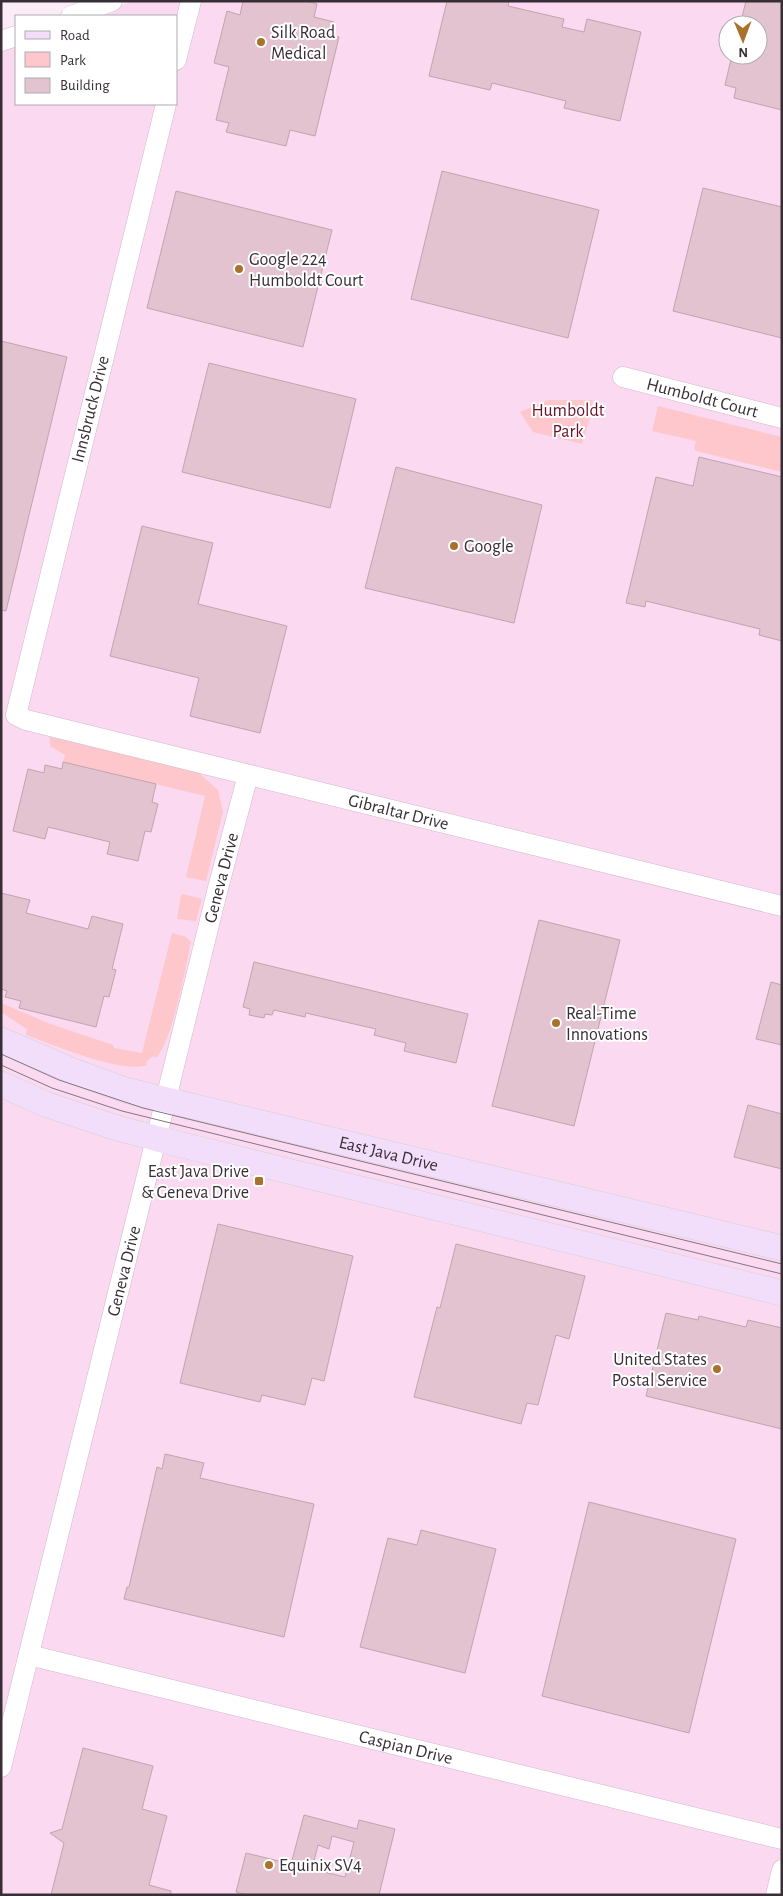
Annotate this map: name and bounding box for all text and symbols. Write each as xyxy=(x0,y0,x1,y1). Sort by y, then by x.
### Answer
legend xyxy=(15,15,178,105)
north arrow xyxy=(718,15,768,65)
place label: Silk Road Medical xyxy=(271,24,335,63)
text: Road xyxy=(60,28,90,43)
marker: Silk Road Medical xyxy=(255,36,267,48)
text: N xyxy=(738,45,748,59)
text: Park xyxy=(60,53,86,68)
text: Building xyxy=(60,78,110,93)
place label: Google 224 Humboldt Court xyxy=(249,251,364,290)
marker: Google 224 Humboldt Court xyxy=(233,263,245,275)
street label: Innsbruck Drive xyxy=(69,354,113,464)
street label: Humboldt Court xyxy=(644,375,760,422)
park label: Humboldt Park xyxy=(531,402,605,441)
place label: Google xyxy=(464,538,514,556)
marker: Google xyxy=(448,540,460,552)
street label: Gibraltar Drive xyxy=(346,792,450,834)
street label: Geneva Drive xyxy=(202,831,242,925)
place label: Real-Time Innovations xyxy=(566,1005,648,1044)
marker: Real-Time Innovations xyxy=(550,1017,562,1029)
street label: East Java Drive xyxy=(337,1134,440,1175)
place label: East Java Drive & Geneva Drive xyxy=(141,1163,249,1202)
marker: East Java Drive & Geneva Drive xyxy=(253,1175,265,1187)
street label: Geneva Drive xyxy=(105,1224,144,1318)
place label: United States Postal Service xyxy=(612,1351,707,1390)
marker: United States Postal Service xyxy=(711,1363,723,1375)
street label: Caspian Drive xyxy=(357,1728,454,1768)
place label: Equinix SV4 xyxy=(279,1857,362,1875)
marker: Equinix SV4 xyxy=(263,1859,275,1871)

